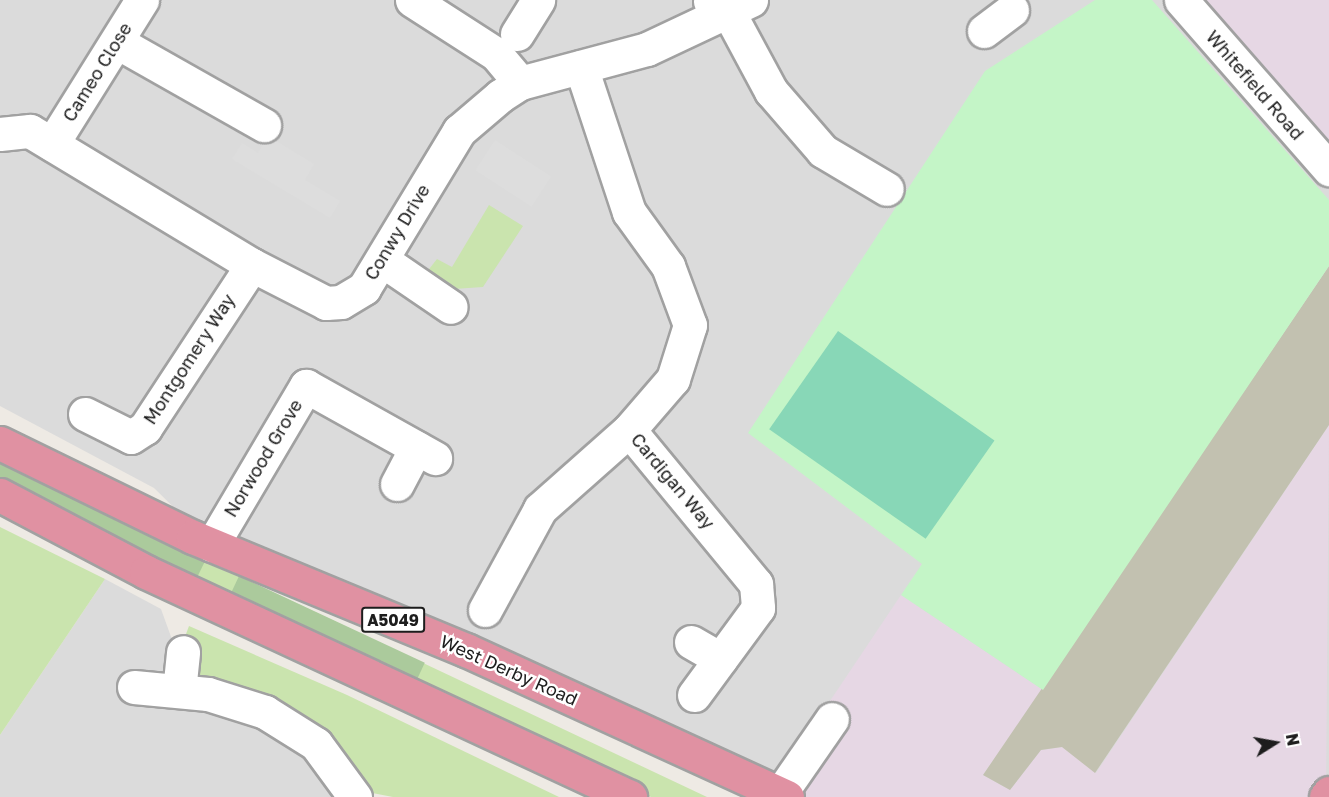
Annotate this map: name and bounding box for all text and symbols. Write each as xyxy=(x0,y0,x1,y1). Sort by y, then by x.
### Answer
street label: Cameo Close xyxy=(58,18,136,126)
street label: Whitefield Road xyxy=(1202,26,1308,144)
street label: Conwy Drive xyxy=(360,180,434,284)
street label: Montgomery Way xyxy=(139,290,239,428)
street label: Norwood Grove xyxy=(219,395,307,521)
street label: Cardigan Way xyxy=(627,429,719,533)
road number: A5049 xyxy=(360,607,426,633)
street label: West Derby Road xyxy=(437,630,581,710)
north arrow xyxy=(1245,713,1305,773)
text: N xyxy=(1282,732,1304,747)

